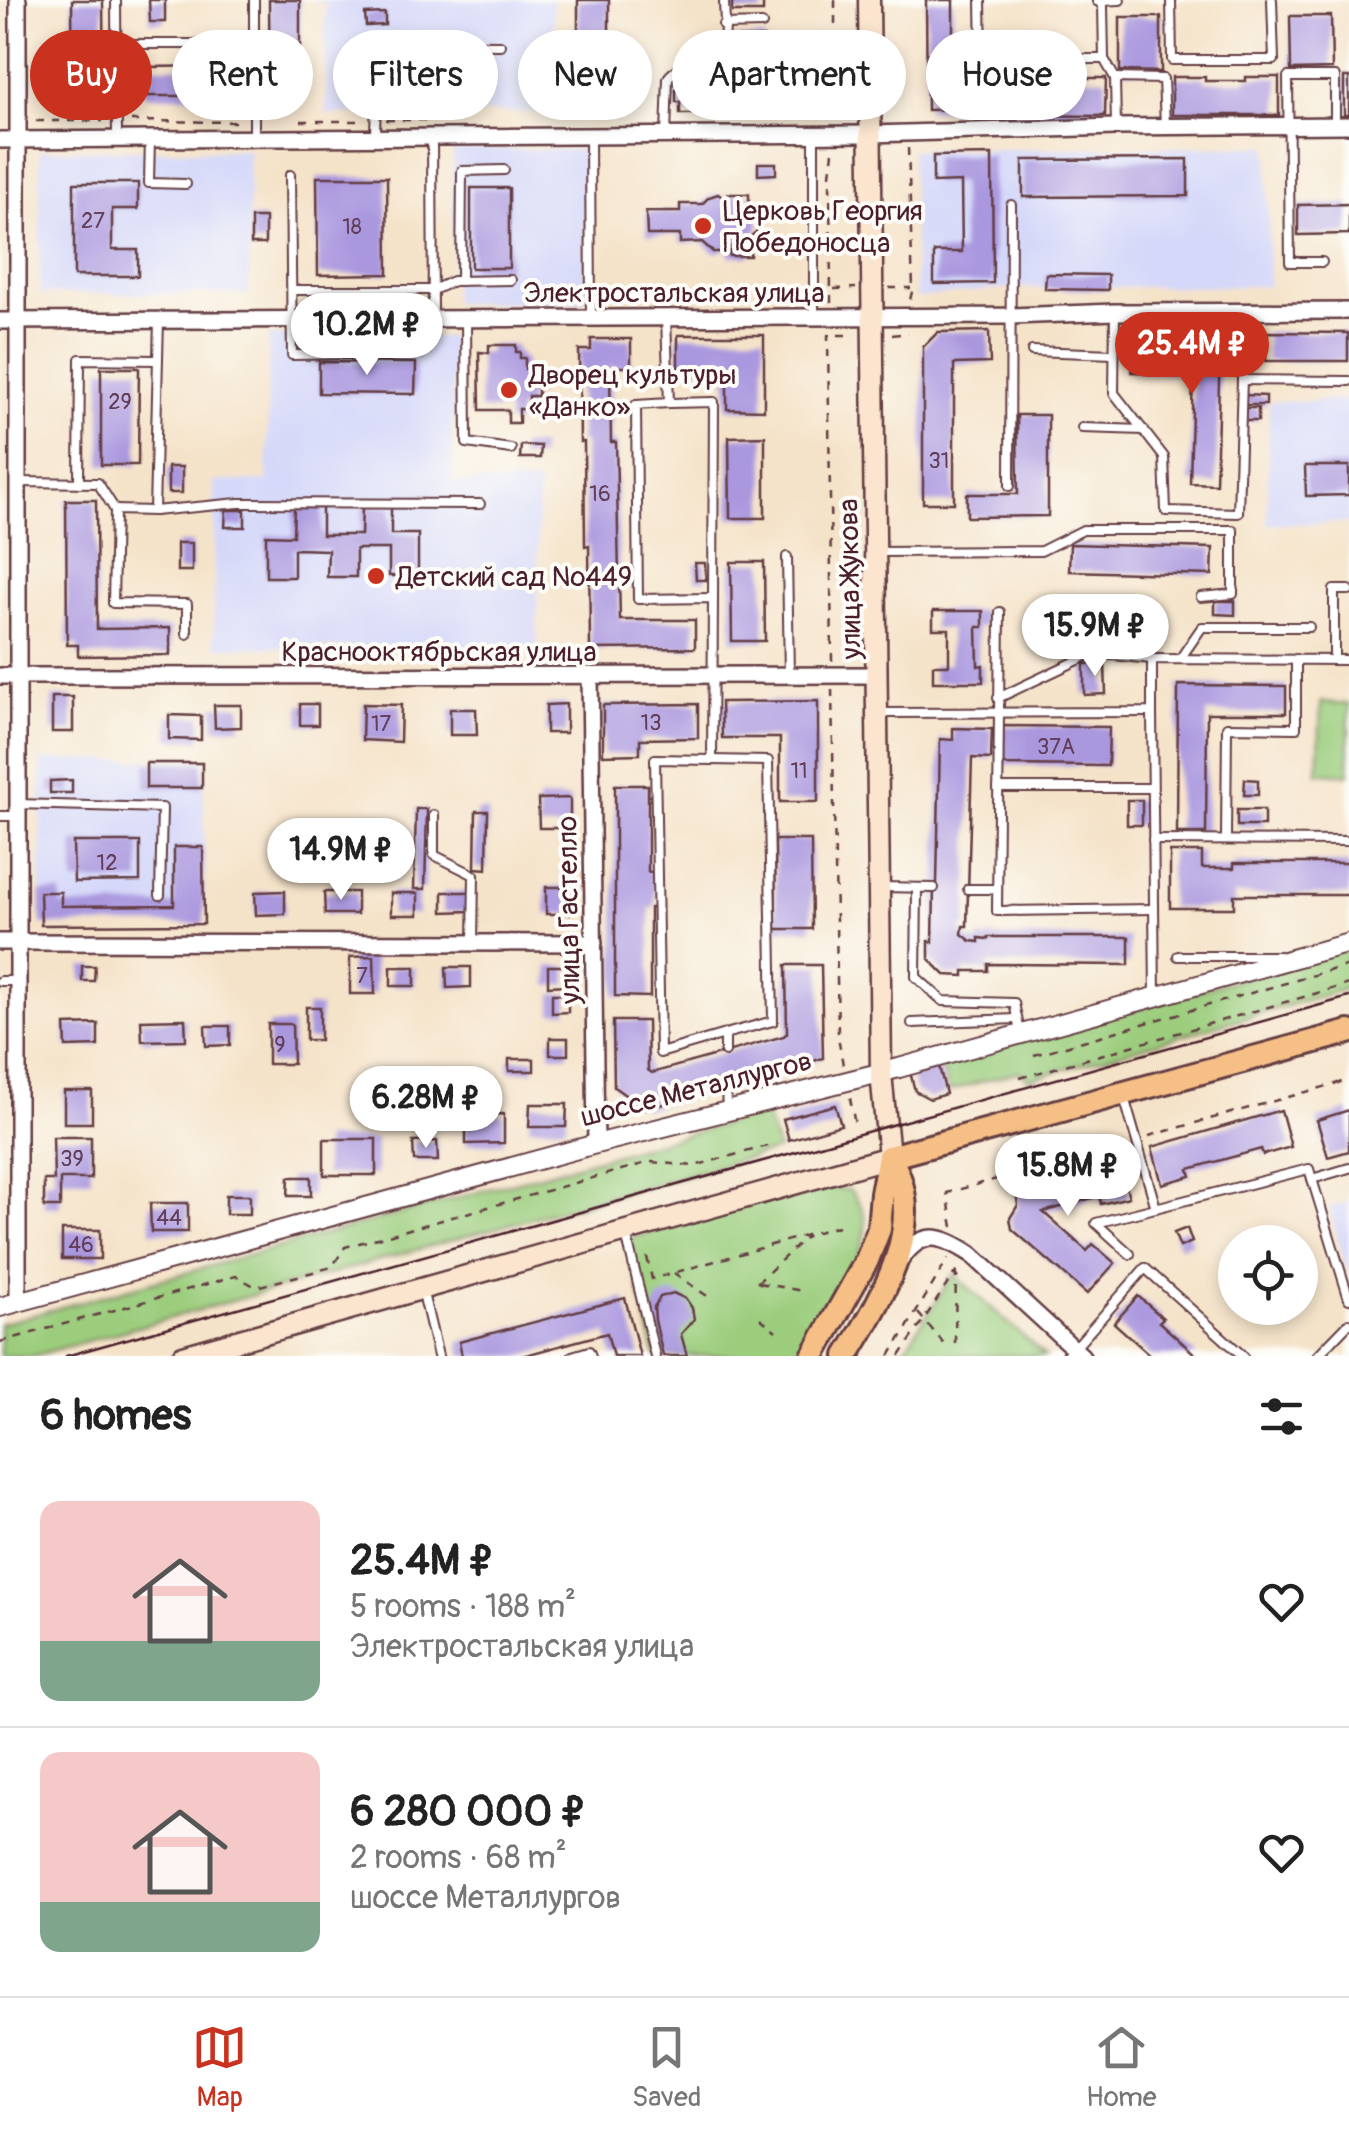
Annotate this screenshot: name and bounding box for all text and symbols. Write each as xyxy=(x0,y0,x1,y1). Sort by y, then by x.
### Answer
chip: Buy xyxy=(30,30,152,120)
chip: Rent xyxy=(172,30,313,120)
chip: Filters xyxy=(333,30,498,120)
chip: New xyxy=(518,30,652,120)
chip: Apartment xyxy=(672,30,906,120)
chip: House xyxy=(926,30,1087,120)
place label: Церковь Георгия Победоносца xyxy=(723,194,923,261)
house number: 27 xyxy=(81,207,105,235)
house number: 18 xyxy=(342,213,362,241)
marker: Церковь Георгия Победоносца xyxy=(692,215,714,237)
street label: Электростальская улица xyxy=(523,276,825,311)
pin: 10.2M ₽ xyxy=(275,293,459,378)
text: 10.2M ₽ xyxy=(313,305,421,345)
pin: 25.4M ₽ xyxy=(1100,312,1284,397)
text: 25.4M ₽ xyxy=(1137,324,1247,364)
place label: Дворец культуры «Данко» xyxy=(528,358,736,425)
marker: Дворец культуры «Данко» xyxy=(498,379,520,401)
house number: 29 xyxy=(108,388,132,416)
house number: 31 xyxy=(929,447,949,475)
house number: 16 xyxy=(589,480,611,508)
street label: улица Жукова xyxy=(832,498,869,661)
place label: Детский сад №449 xyxy=(395,560,632,595)
marker: Детский сад №449 xyxy=(365,565,387,587)
pin: 15.9M ₽ xyxy=(1003,594,1187,679)
text: 15.9M ₽ xyxy=(1044,606,1146,646)
street label: Краснооктябрьская улица xyxy=(281,635,597,670)
house number: 13 xyxy=(641,709,661,737)
house number: 17 xyxy=(371,710,391,738)
house number: 37А xyxy=(1037,733,1075,761)
house number: 11 xyxy=(790,757,808,785)
street label: улица Гастелло xyxy=(550,816,589,1005)
pin: 14.9M ₽ xyxy=(249,818,433,903)
text: 14.9M ₽ xyxy=(289,830,393,870)
house number: 12 xyxy=(97,849,117,877)
house number: 7 xyxy=(356,962,368,990)
house number: 9 xyxy=(274,1031,286,1059)
street label: шоссе Металлургов xyxy=(577,1044,816,1135)
pin: 6.28M ₽ xyxy=(334,1066,518,1151)
text: 6.28M ₽ xyxy=(372,1078,480,1118)
pin: 15.8M ₽ xyxy=(976,1134,1160,1219)
house number: 39 xyxy=(60,1145,84,1173)
text: 15.8M ₽ xyxy=(1017,1146,1119,1186)
house number: 44 xyxy=(156,1204,182,1232)
map controls xyxy=(1218,1225,1318,1325)
button: locate xyxy=(1218,1225,1318,1325)
house number: 46 xyxy=(68,1231,94,1259)
icon: filters xyxy=(1254,1389,1309,1444)
text: 6 homes xyxy=(40,1390,191,1442)
text: 25.4M ₽ xyxy=(350,1535,494,1587)
icon: home xyxy=(120,1541,240,1661)
icon: heart xyxy=(1254,1574,1309,1629)
text: 5 rooms · 188 m² xyxy=(350,1587,576,1627)
text: Электростальская улица xyxy=(350,1627,694,1667)
text: 6 280 000 ₽ xyxy=(350,1786,586,1838)
icon: home xyxy=(120,1792,240,1912)
icon: heart xyxy=(1254,1825,1309,1880)
text: 2 rooms · 68 m² xyxy=(350,1838,567,1878)
text: шоссе Металлургов xyxy=(350,1878,621,1918)
tab: Map xyxy=(192,2020,247,2115)
tab: Saved xyxy=(632,2020,701,2115)
tab: Home xyxy=(1086,2020,1157,2115)

